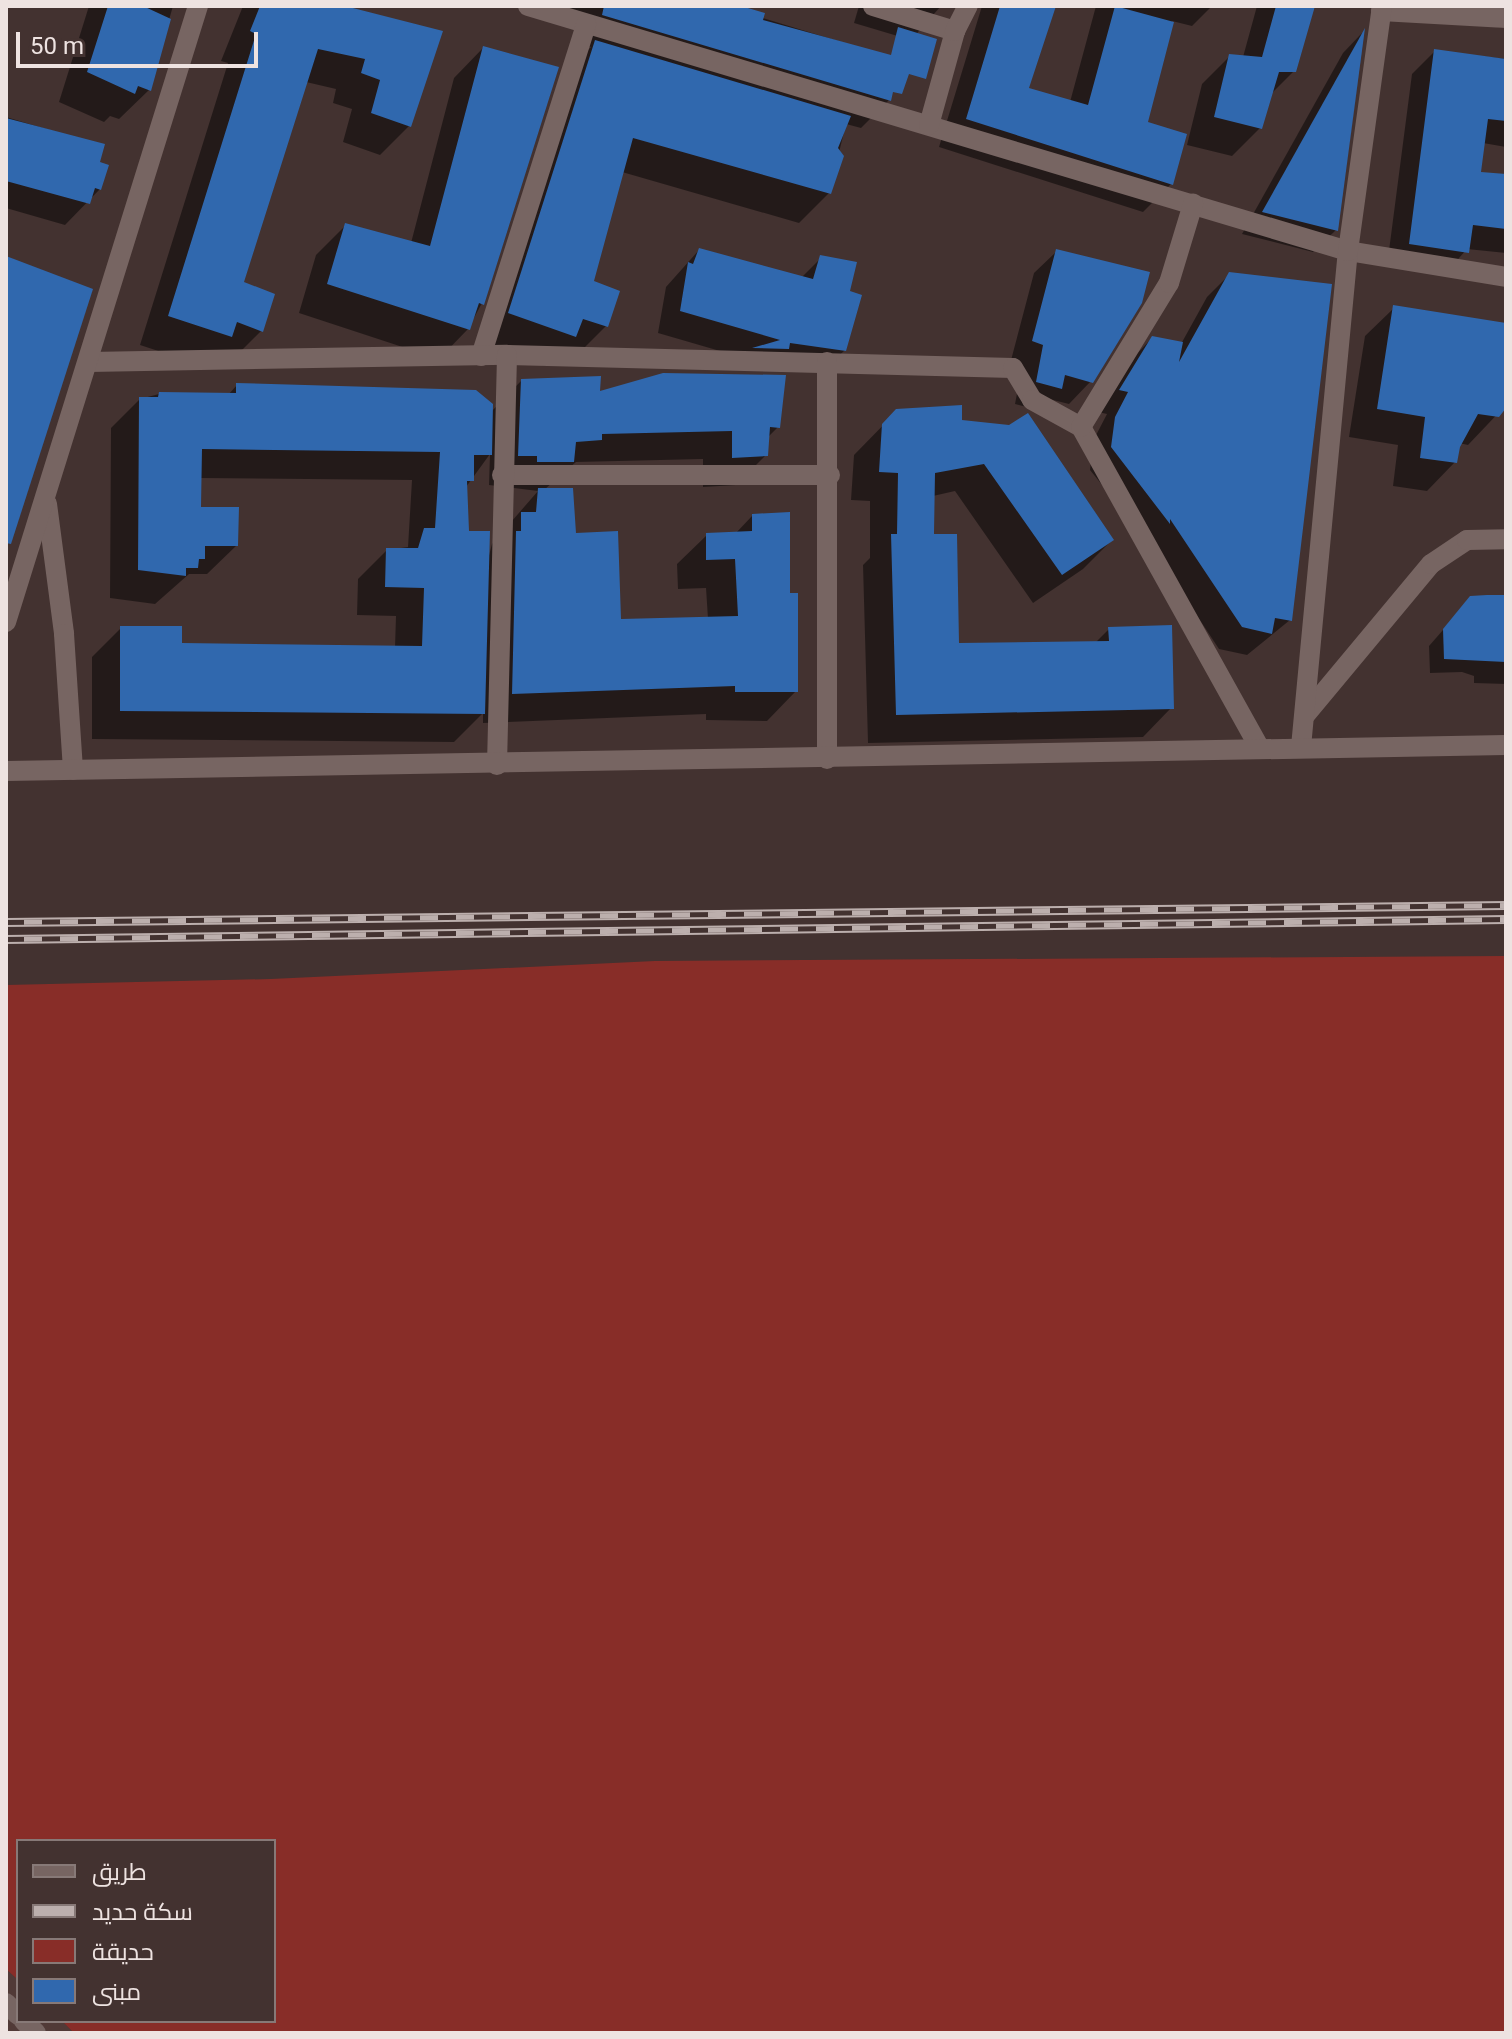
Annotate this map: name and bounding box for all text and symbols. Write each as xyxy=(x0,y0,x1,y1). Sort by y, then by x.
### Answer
scale bar xyxy=(20,16,262,66)
text: 50 m xyxy=(30,32,84,60)
legend xyxy=(16,1839,276,2023)
text: طريق xyxy=(92,1858,147,1886)
text: سكة حديد xyxy=(92,1898,193,1926)
text: حديقة xyxy=(92,1938,154,1966)
text: مبنى xyxy=(92,1978,141,2006)

